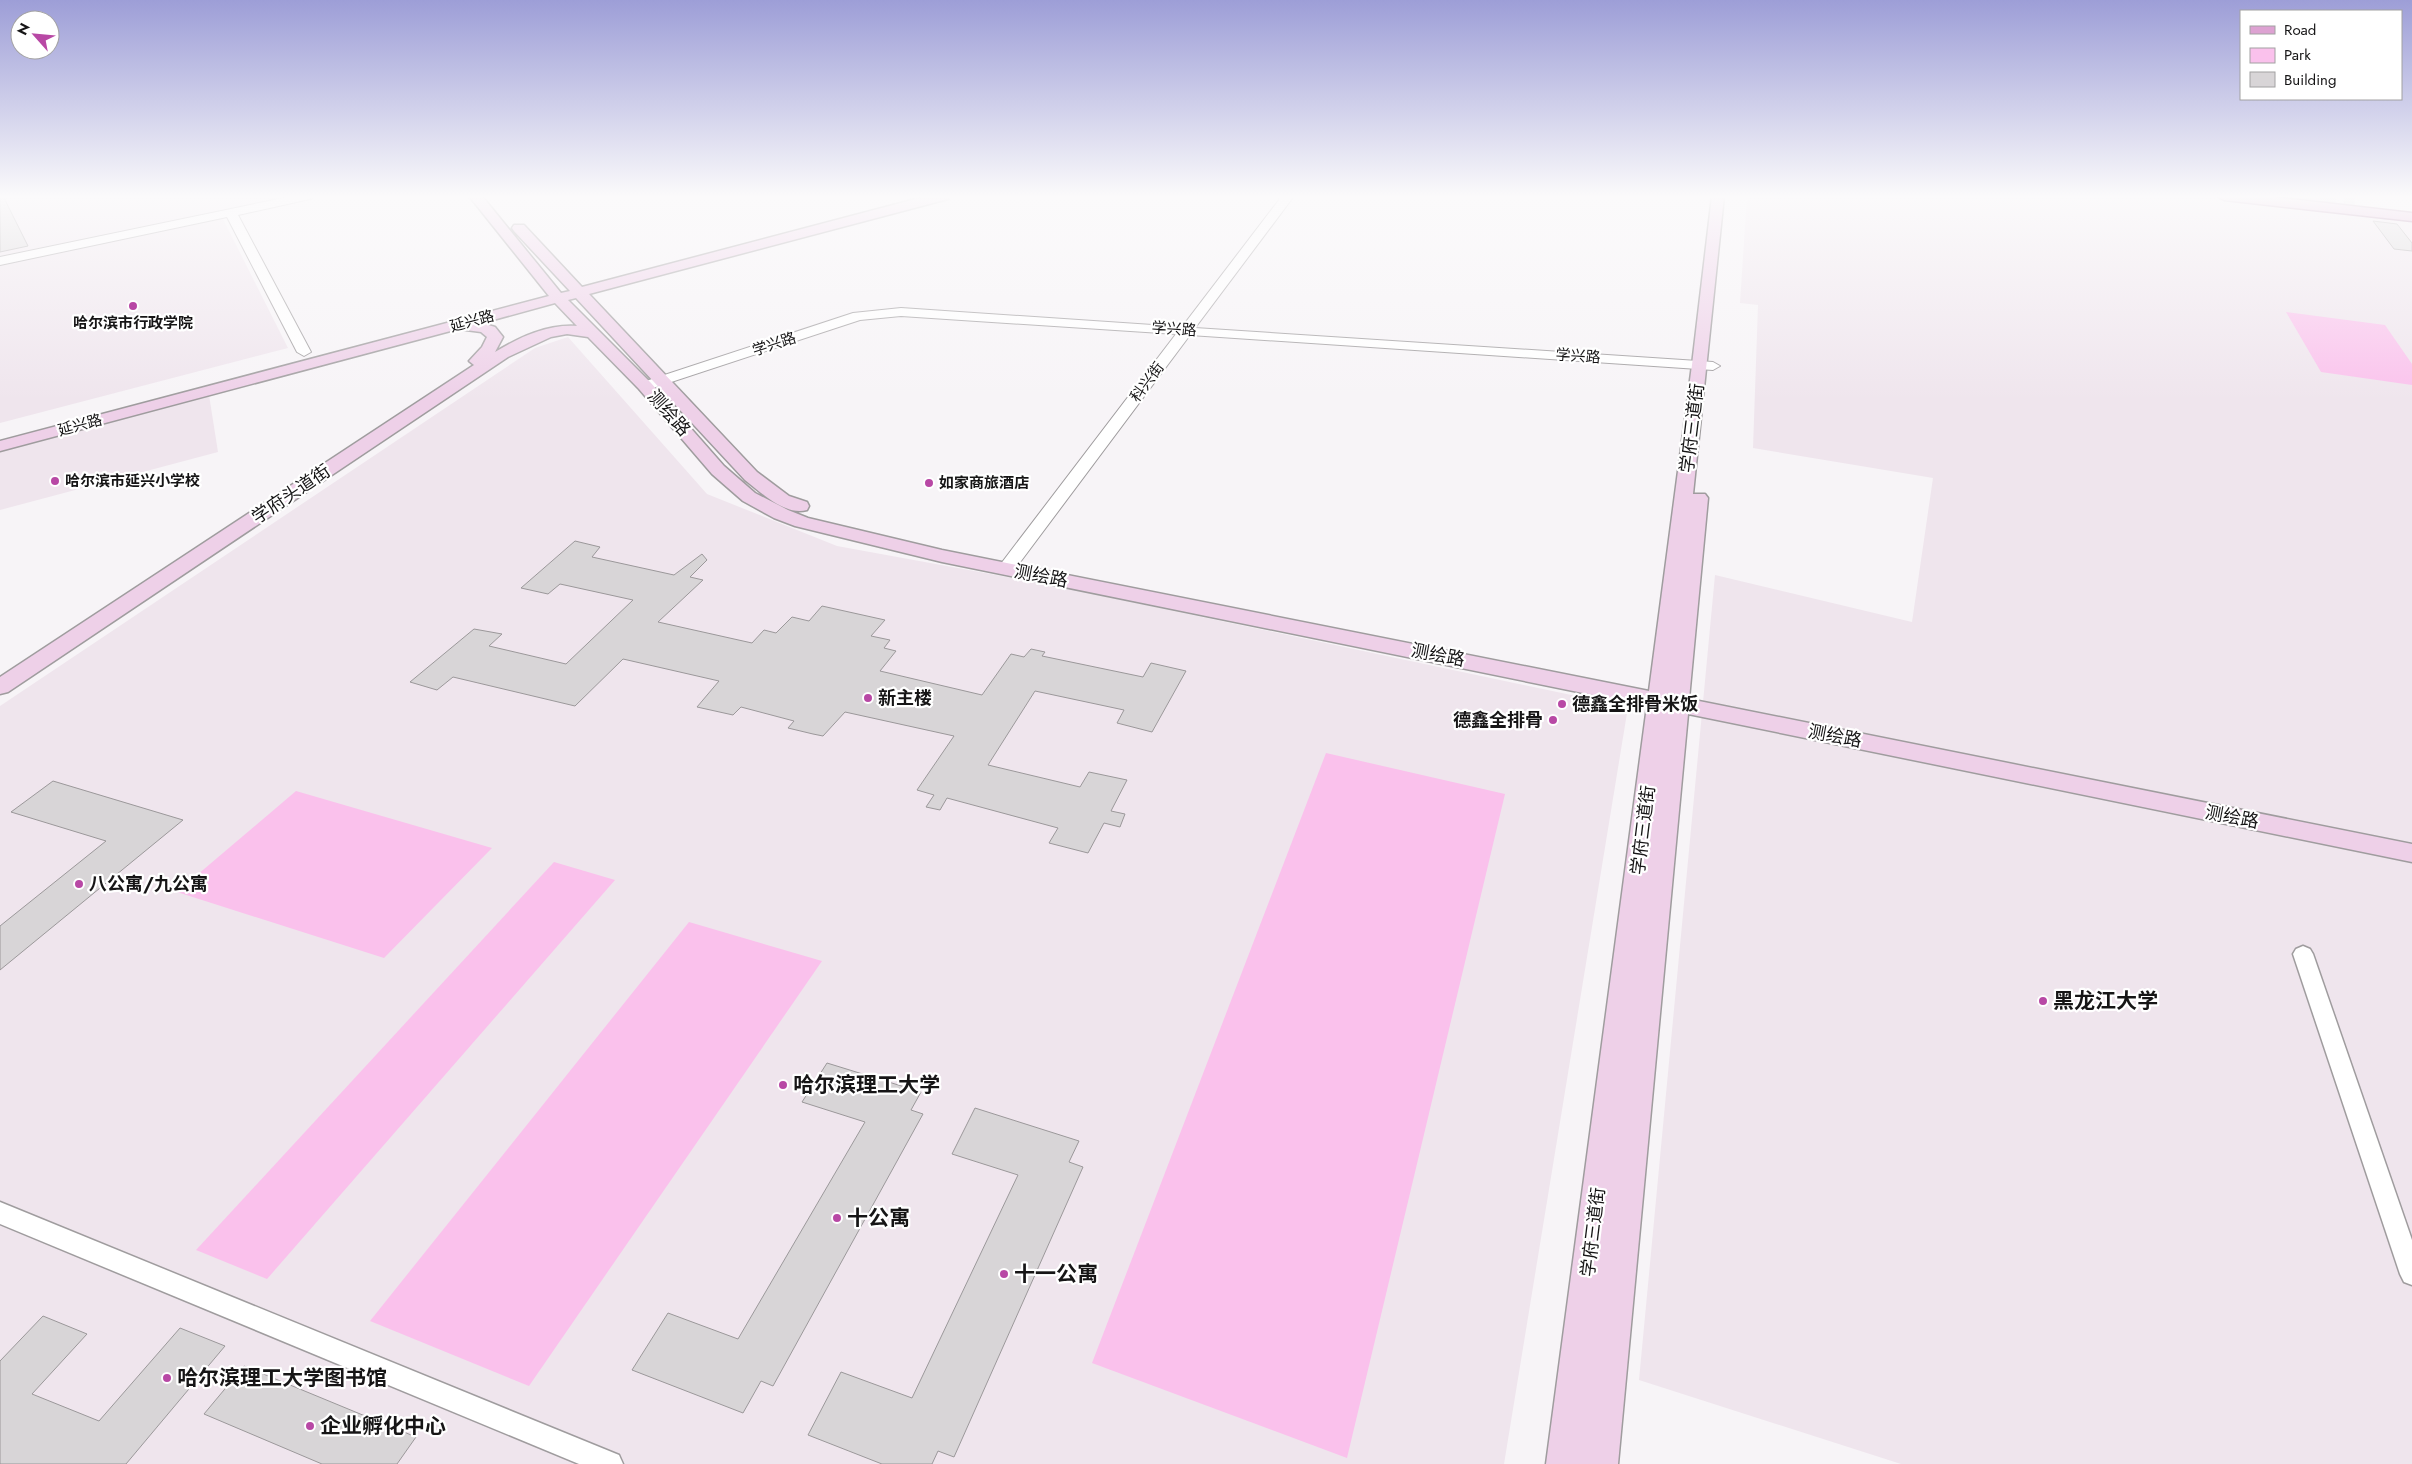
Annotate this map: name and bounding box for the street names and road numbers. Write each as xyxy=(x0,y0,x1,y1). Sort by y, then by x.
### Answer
street label: 延兴路 xyxy=(447,305,497,337)
street label: 学兴路 xyxy=(1151,316,1197,342)
street label: 学兴路 xyxy=(749,327,799,361)
street label: 学兴路 xyxy=(1555,343,1601,369)
street label: 科兴街 xyxy=(1125,357,1169,407)
street label: 学府三道街 xyxy=(1674,382,1710,474)
street label: 测绘路 xyxy=(641,384,697,442)
street label: 延兴路 xyxy=(55,409,105,441)
street label: 学府头道街 xyxy=(246,458,336,530)
street label: 测绘路 xyxy=(1012,558,1070,594)
street label: 测绘路 xyxy=(1409,637,1467,673)
street label: 测绘路 xyxy=(1806,718,1864,754)
street label: 学府三道街 xyxy=(1625,784,1661,876)
street label: 测绘路 xyxy=(2203,799,2261,835)
street label: 学府三道街 xyxy=(1575,1186,1611,1278)

